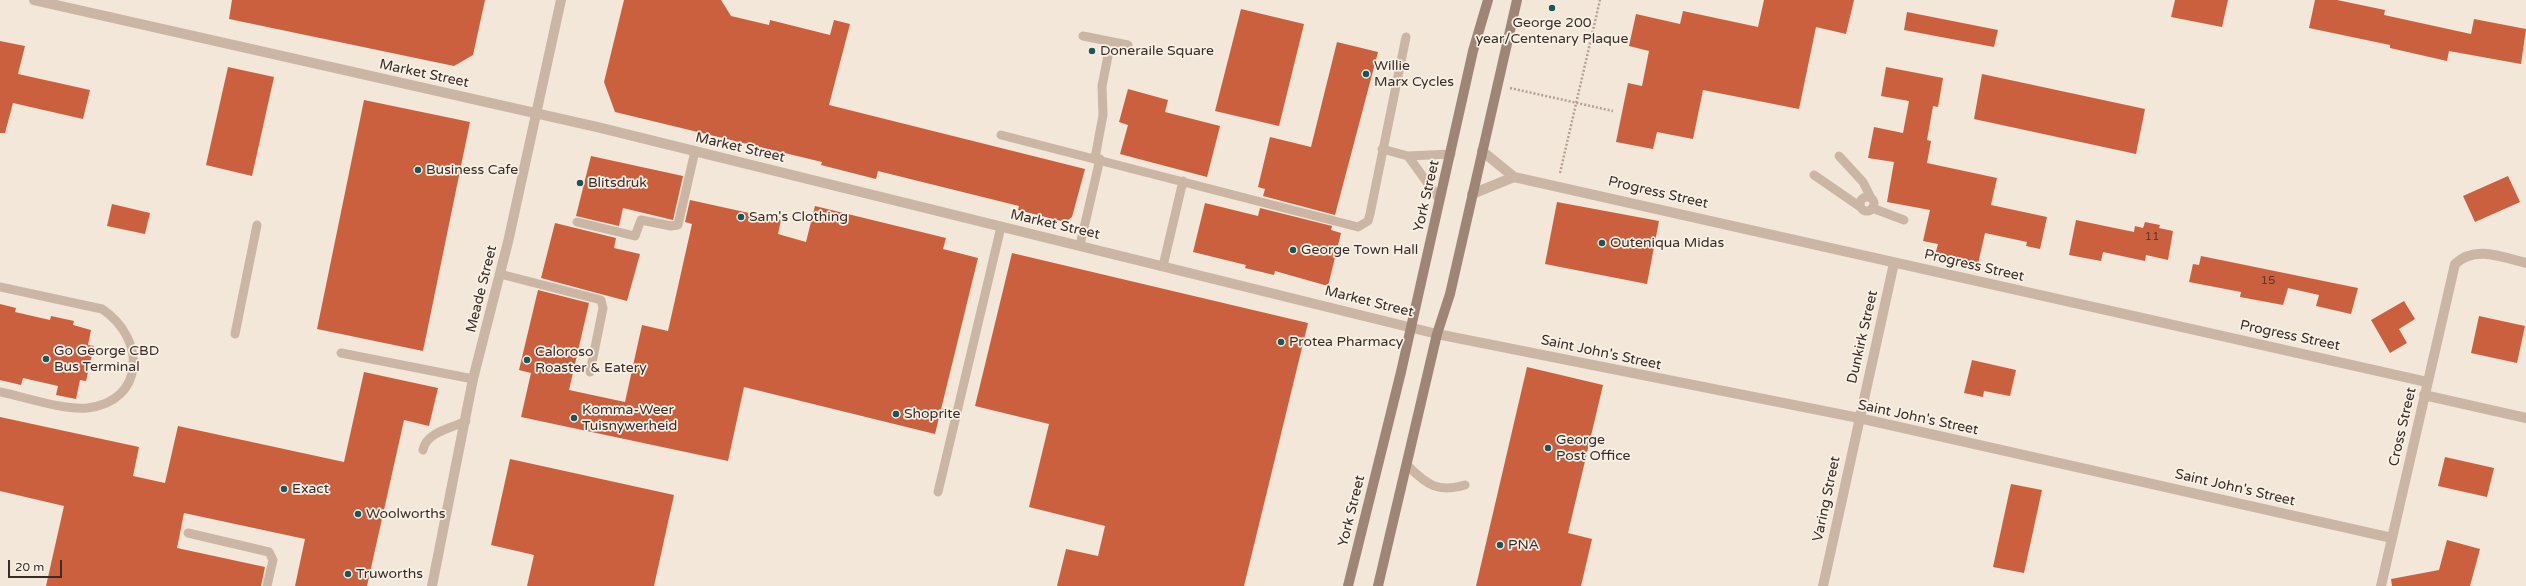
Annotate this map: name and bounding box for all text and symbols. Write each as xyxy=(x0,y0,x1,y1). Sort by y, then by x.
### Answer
marker: George 200 year/Centenary Plaque xyxy=(1547,3,1557,13)
place label: George 200 year/Centenary Plaque xyxy=(1476,15,1628,48)
place label: Doneraile Square xyxy=(1100,43,1214,59)
marker: Doneraile Square xyxy=(1087,46,1097,56)
street label: Market Street xyxy=(378,56,470,92)
place label: Willie Marx Cycles xyxy=(1374,58,1454,90)
marker: Willie Marx Cycles xyxy=(1361,69,1371,79)
street label: Market Street xyxy=(694,130,786,166)
street label: York Street xyxy=(1411,159,1443,233)
place label: Business Cafe xyxy=(426,162,518,178)
marker: Business Cafe xyxy=(413,165,423,175)
street label: Progress Street xyxy=(1606,173,1710,213)
place label: Blitsdruk xyxy=(588,175,647,191)
marker: Blitsdruk xyxy=(575,178,585,188)
street label: Market Street xyxy=(1009,207,1101,243)
place label: Sam's Clothing xyxy=(749,209,848,225)
marker: Sam's Clothing xyxy=(736,212,746,222)
house number: 11 xyxy=(2144,230,2160,244)
place label: Outeniqua Midas xyxy=(1610,235,1724,251)
marker: Outeniqua Midas xyxy=(1597,238,1607,248)
place label: George Town Hall xyxy=(1301,242,1418,258)
street label: Meade Street xyxy=(463,244,501,334)
marker: George Town Hall xyxy=(1288,245,1298,255)
street label: Progress Street xyxy=(1922,246,2026,286)
house number: 15 xyxy=(2260,274,2276,288)
street label: Market Street xyxy=(1323,283,1415,321)
street label: Dunkirk Street xyxy=(1844,289,1882,385)
street label: Progress Street xyxy=(2238,317,2342,355)
street label: Saint John's Street xyxy=(1539,332,1663,374)
place label: Protea Pharmacy xyxy=(1289,334,1403,350)
marker: Protea Pharmacy xyxy=(1276,337,1286,347)
place label: Go George CBD Bus Terminal xyxy=(54,343,159,376)
place label: Caloroso Roaster & Eatery xyxy=(535,344,647,376)
marker: Go George CBD Bus Terminal xyxy=(41,354,51,364)
marker: Caloroso Roaster & Eatery xyxy=(522,355,532,365)
street label: Cross Street xyxy=(2386,386,2420,468)
street label: Saint John's Street xyxy=(1856,397,1980,439)
place label: Komma-Weer Tuisnywerheid xyxy=(582,402,677,434)
place label: Shoprite xyxy=(904,406,960,422)
marker: Shoprite xyxy=(891,409,901,419)
marker: Komma-Weer Tuisnywerheid xyxy=(569,413,579,423)
place label: George Post Office xyxy=(1556,432,1631,464)
marker: George Post Office xyxy=(1543,443,1553,453)
street label: Varing Street xyxy=(1810,455,1844,543)
street label: Saint John's Street xyxy=(2173,466,2297,510)
street label: York Street xyxy=(1335,474,1369,548)
place label: Exact xyxy=(292,481,329,497)
marker: Exact xyxy=(279,484,289,494)
place label: Woolworths xyxy=(366,506,445,522)
marker: Woolworths xyxy=(353,509,363,519)
place label: PNA xyxy=(1508,537,1539,553)
marker: PNA xyxy=(1495,540,1505,550)
scale bar xyxy=(10,552,64,578)
text: 20 m xyxy=(15,560,44,574)
place label: Truworths xyxy=(356,566,423,582)
marker: Truworths xyxy=(343,569,353,579)

